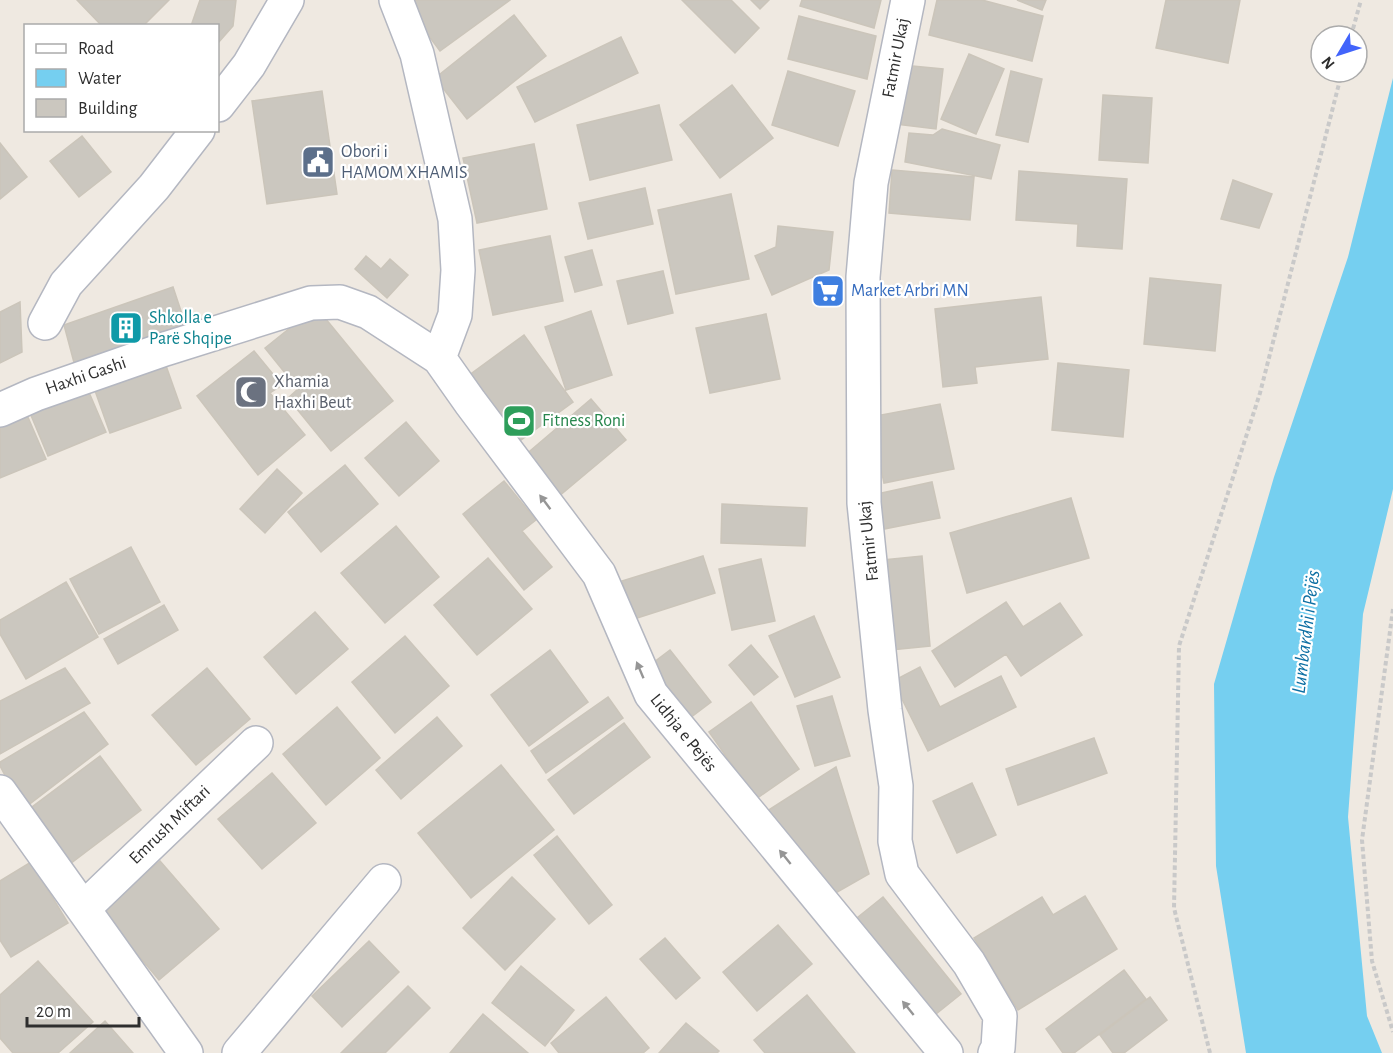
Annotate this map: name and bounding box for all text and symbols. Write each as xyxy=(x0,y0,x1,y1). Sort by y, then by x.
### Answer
street label: Fatmir Ukaj xyxy=(879,16,913,100)
legend xyxy=(24,24,219,132)
north arrow xyxy=(1309,24,1369,84)
text: Road xyxy=(78,40,114,58)
text: N xyxy=(1318,53,1338,72)
text: Water xyxy=(78,70,121,88)
text: Building xyxy=(78,100,138,118)
place label: Obori i HAMOM XHAMIS xyxy=(341,143,467,182)
public building icon: Obori i HAMOM XHAMIS xyxy=(300,144,336,180)
supermarket icon: Market Arbri MN xyxy=(810,273,846,309)
place label: Market Arbri MN xyxy=(851,282,969,300)
place label: Shkolla e Parë Shqipe xyxy=(149,309,232,348)
building icon: Shkolla e Parë Shqipe xyxy=(108,310,144,346)
street label: Haxhi Gashi xyxy=(43,354,129,398)
place label: Xhamia Haxhi Beut xyxy=(274,373,352,412)
mosque icon: Xhamia Haxhi Beut xyxy=(233,374,269,410)
sports icon: Fitness Roni xyxy=(501,403,537,439)
place label: Fitness Roni xyxy=(542,412,625,430)
one-way arrow xyxy=(538,494,551,510)
street label: Fatmir Ukaj xyxy=(856,500,882,582)
water label: Lumbardhi i Pejës xyxy=(1289,569,1324,695)
one-way arrow xyxy=(636,662,645,679)
street label: Lidhja e Pejës xyxy=(646,691,720,775)
street label: Emrush Miftari xyxy=(126,782,214,868)
one-way arrow xyxy=(778,849,791,865)
scale bar xyxy=(27,990,140,1028)
one-way arrow xyxy=(902,1000,915,1016)
text: 20 m xyxy=(36,1003,71,1021)

